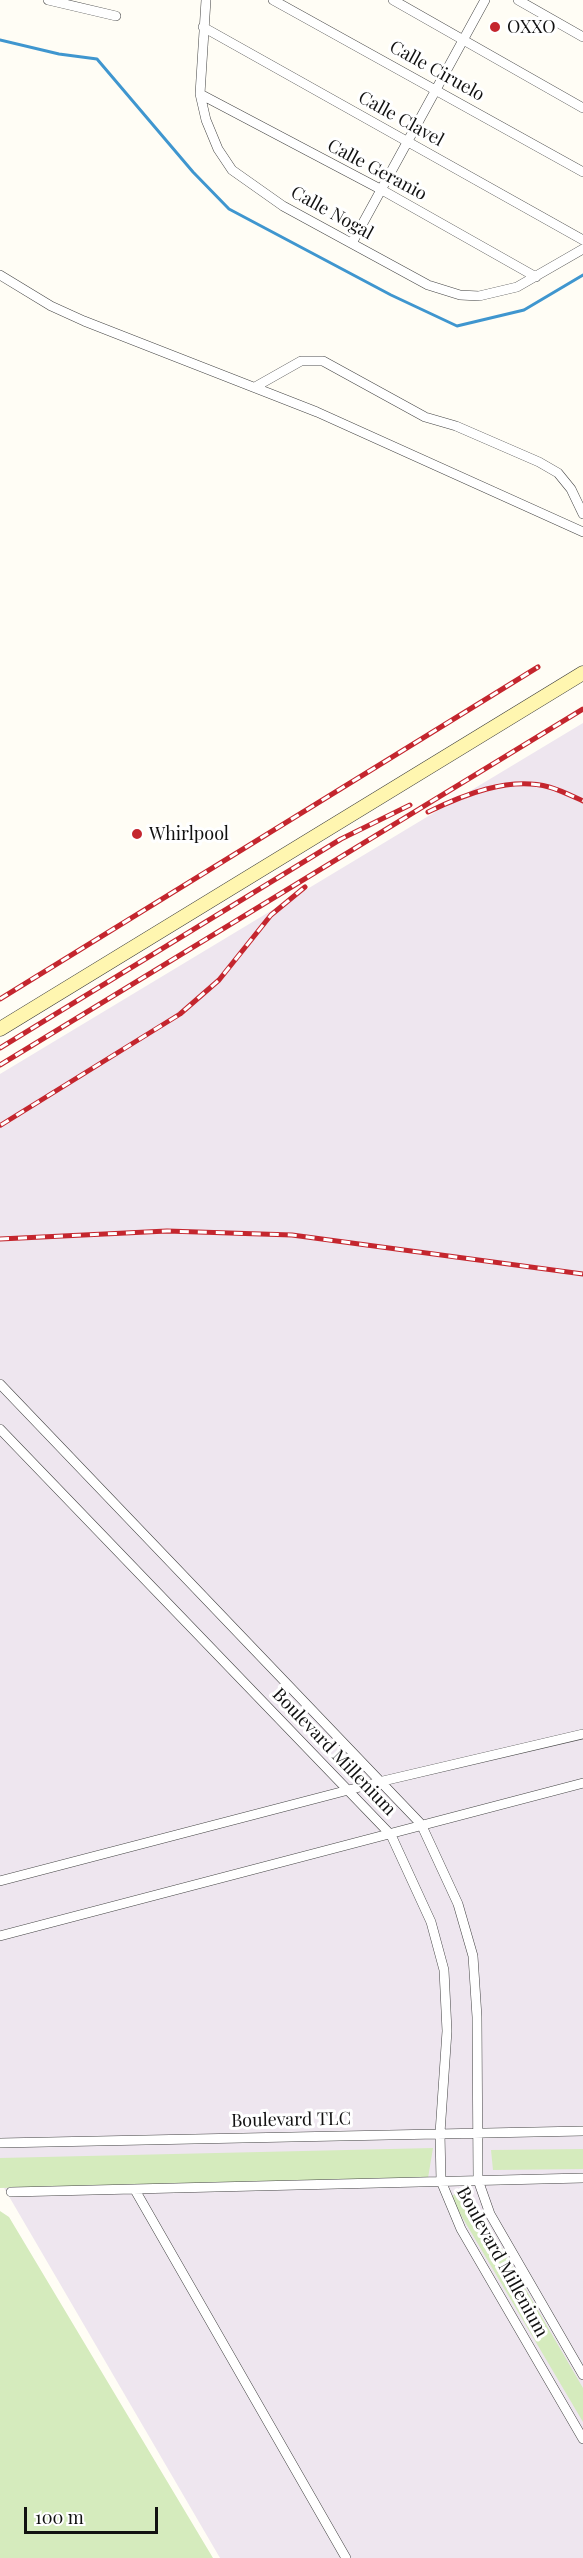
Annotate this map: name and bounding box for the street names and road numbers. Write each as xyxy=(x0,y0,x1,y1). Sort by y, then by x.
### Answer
street label: Calle Ciruelo xyxy=(386,36,488,106)
street label: Calle Clavel xyxy=(355,87,447,151)
street label: Calle Geranio xyxy=(324,135,430,205)
street label: Calle Nogal xyxy=(287,182,377,244)
street label: Boulevard Millenium xyxy=(268,1684,400,1820)
street label: Boulevard TLC xyxy=(231,2108,351,2132)
street label: Boulevard Millenium xyxy=(452,2183,552,2341)

